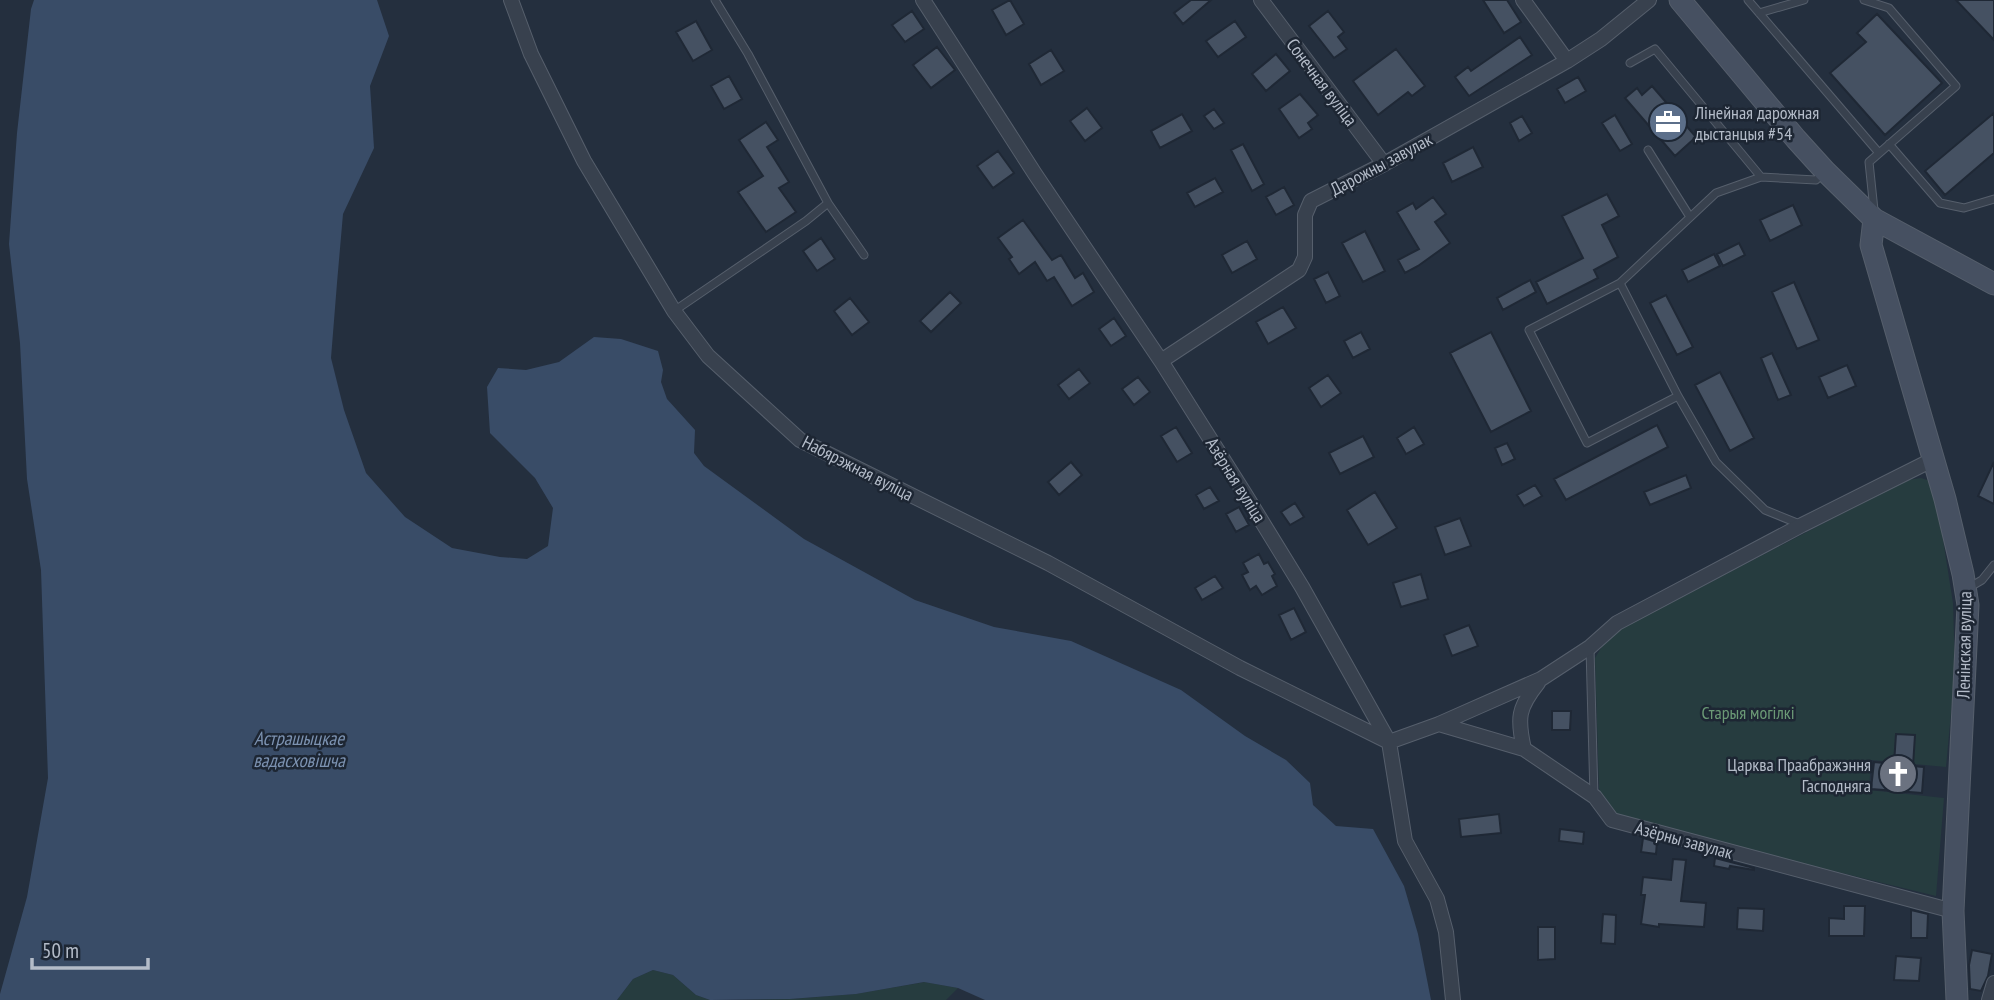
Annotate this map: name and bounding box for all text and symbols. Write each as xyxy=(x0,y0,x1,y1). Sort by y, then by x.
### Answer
street label: Сонечная вуліца xyxy=(1282,34,1362,130)
office icon: Лінейная дарожная дыстанцыя #54 xyxy=(1647,101,1689,143)
place label: Лінейная дарожная дыстанцыя #54 xyxy=(1694,101,1819,145)
street label: Дарожны завулак xyxy=(1326,127,1436,201)
street label: Набярэжная вуліца xyxy=(799,430,917,506)
street label: Азёрная вуліца xyxy=(1201,433,1271,527)
street label: Ленінская вуліца xyxy=(1952,591,1976,700)
park label: Старыя могілкі xyxy=(1701,701,1795,724)
water label: Астрашыцкае вадасховішча xyxy=(253,726,346,772)
place label: Царква Праабражэння Гасподняга xyxy=(1727,753,1871,797)
church icon: Царква Праабражэння Гасподняга xyxy=(1877,753,1919,795)
street label: Азёрны завулак xyxy=(1633,816,1735,864)
scale bar xyxy=(32,926,147,970)
text: 50 m xyxy=(42,937,79,964)

